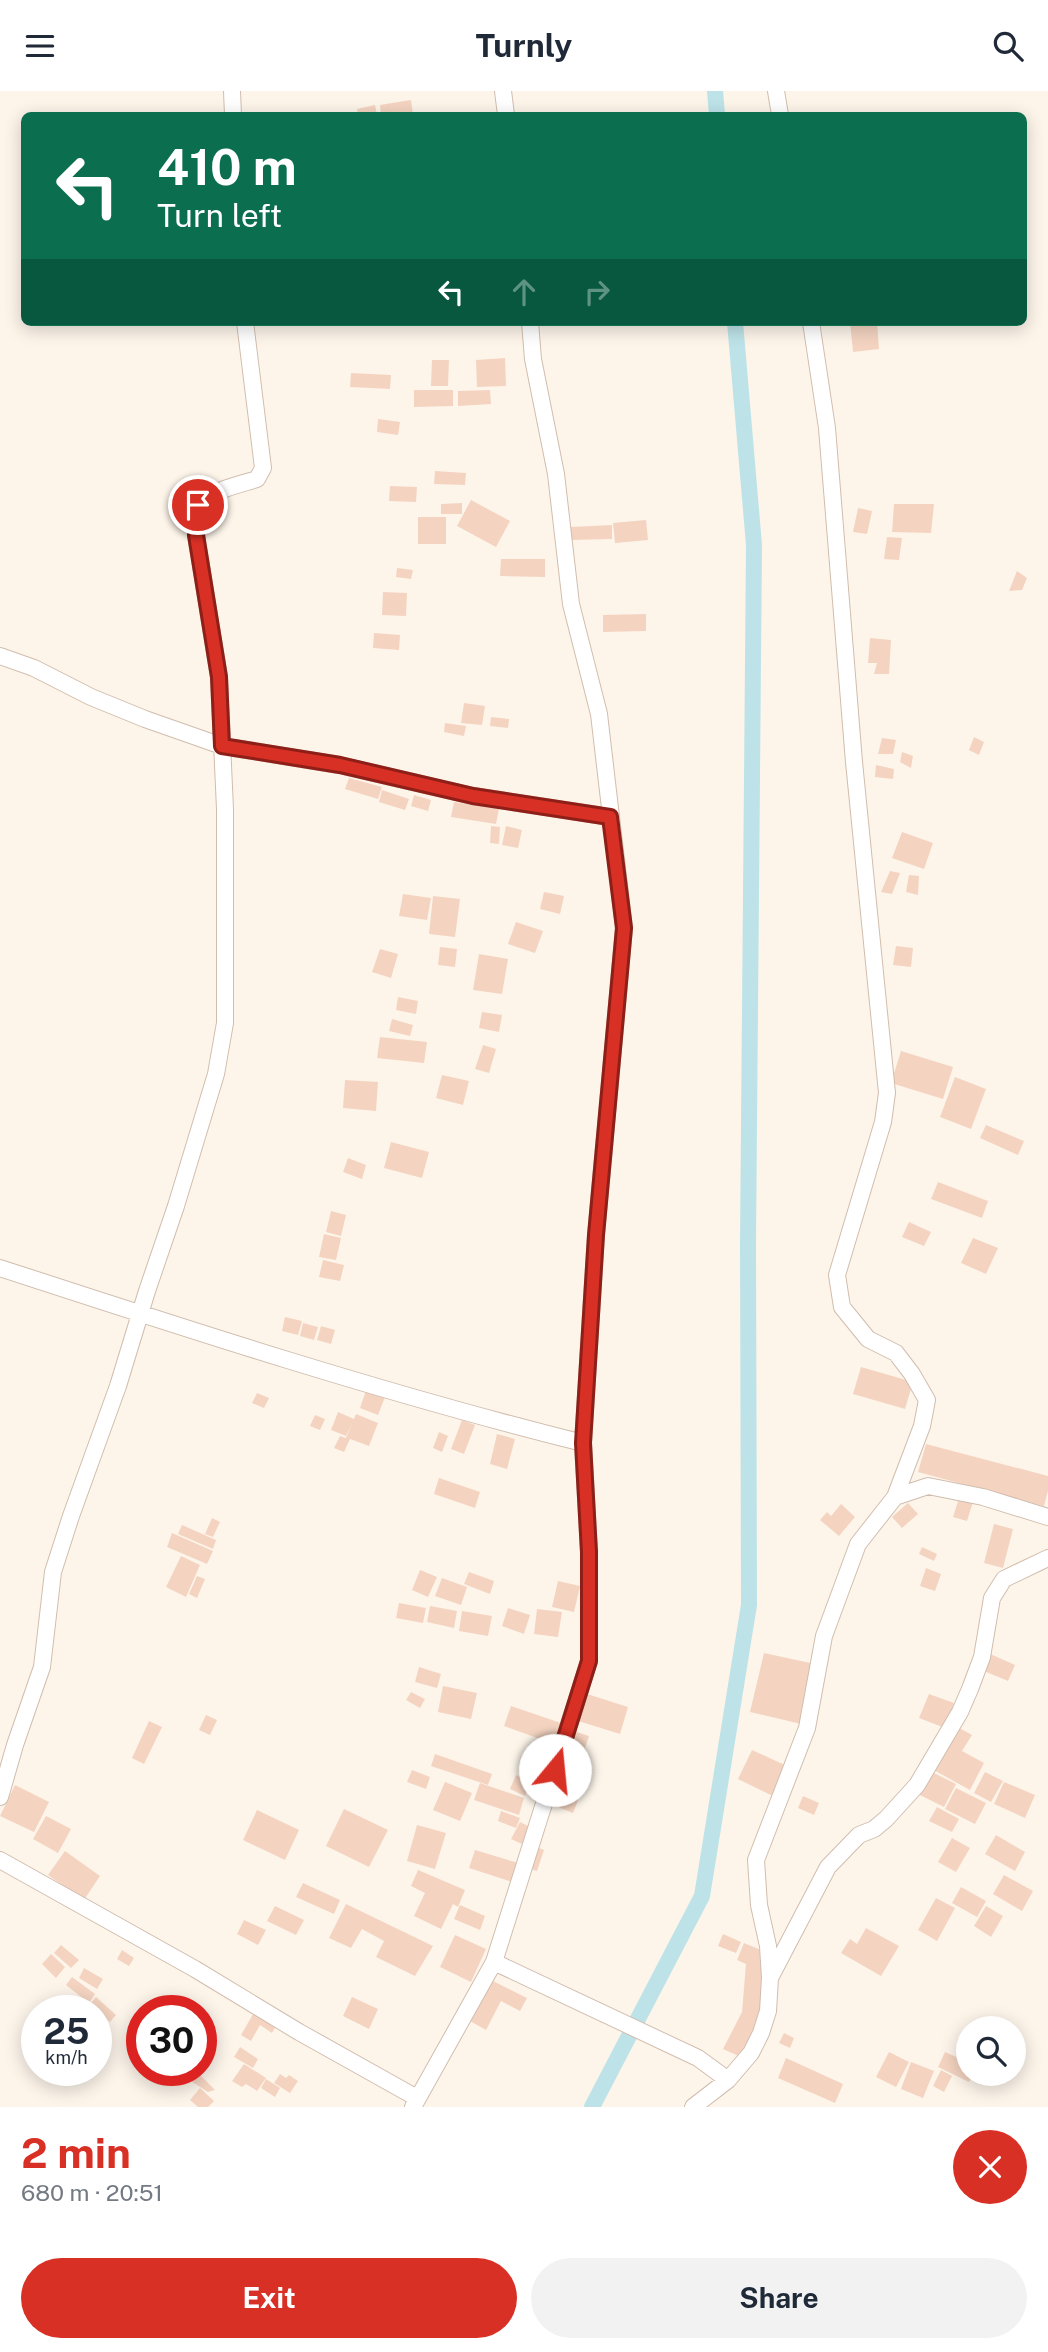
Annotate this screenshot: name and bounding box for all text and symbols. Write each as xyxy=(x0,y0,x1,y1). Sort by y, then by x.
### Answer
icon: menu xyxy=(21,27,59,65)
text: Turnly xyxy=(476,27,572,64)
icon: search xyxy=(989,27,1027,65)
text: 410 m xyxy=(157,138,297,196)
icon: left xyxy=(42,140,133,231)
text: Turn left xyxy=(157,197,282,234)
icon: left xyxy=(432,273,470,311)
icon: ahead xyxy=(505,273,543,311)
icon: right xyxy=(578,273,616,311)
pin xyxy=(168,475,228,535)
icon: arrive xyxy=(179,486,217,524)
position arrow xyxy=(518,1733,592,1807)
speed limit sign: 30 xyxy=(126,1995,217,2086)
text: 25 xyxy=(44,2011,89,2052)
map controls xyxy=(956,2016,1026,2086)
button: search xyxy=(956,2016,1026,2086)
text: km/h xyxy=(45,2047,88,2068)
text: 2 min xyxy=(21,2128,131,2177)
button: close xyxy=(953,2130,1027,2204)
text: 680 m · 20:51 xyxy=(21,2179,163,2206)
button: Exit xyxy=(21,2258,517,2338)
button: Share xyxy=(531,2258,1027,2338)

